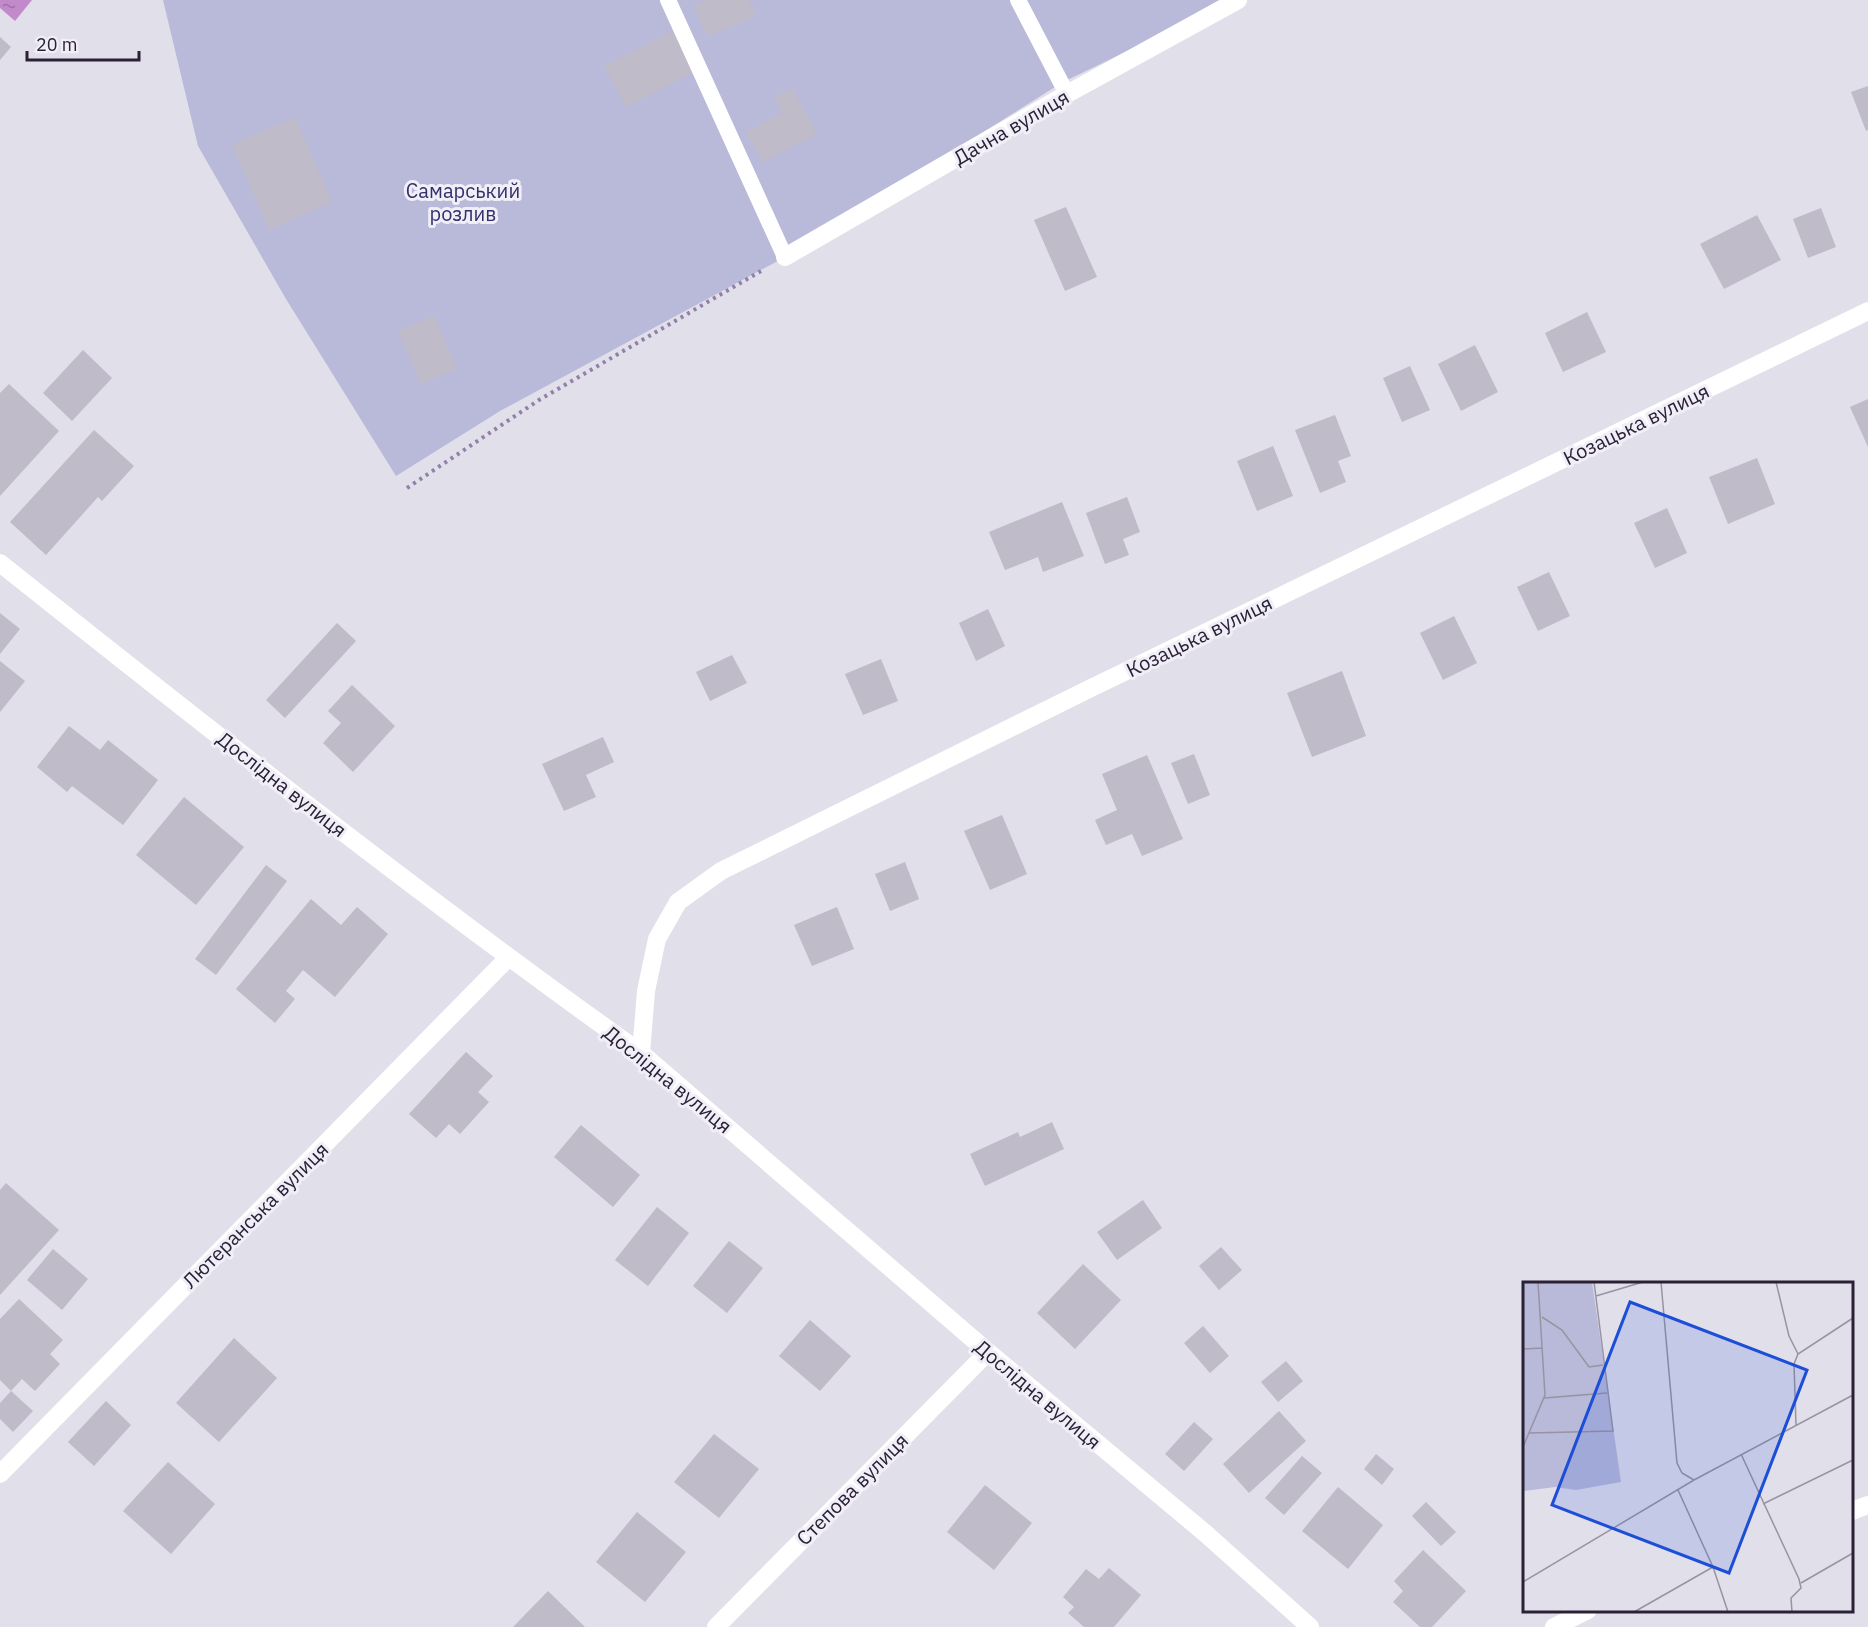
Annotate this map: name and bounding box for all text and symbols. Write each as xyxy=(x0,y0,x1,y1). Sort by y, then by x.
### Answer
scale bar xyxy=(27,24,140,62)
text: 20 m xyxy=(36,33,78,56)
street label: Дачна вулиця xyxy=(948,83,1074,171)
park label: Самарський розлив xyxy=(406,177,520,227)
street label: Козацька вулиця xyxy=(1558,377,1714,471)
street label: Козацька вулиця xyxy=(1121,589,1277,683)
street label: Дослідна вулиця xyxy=(212,725,352,843)
street label: Дослідна вулиця xyxy=(598,1019,738,1139)
street label: Лютеранська вулиця xyxy=(176,1136,334,1294)
inset map xyxy=(1523,1282,1853,1612)
street label: Дослідна вулиця xyxy=(969,1333,1107,1455)
street label: Степова вулиця xyxy=(790,1427,914,1551)

